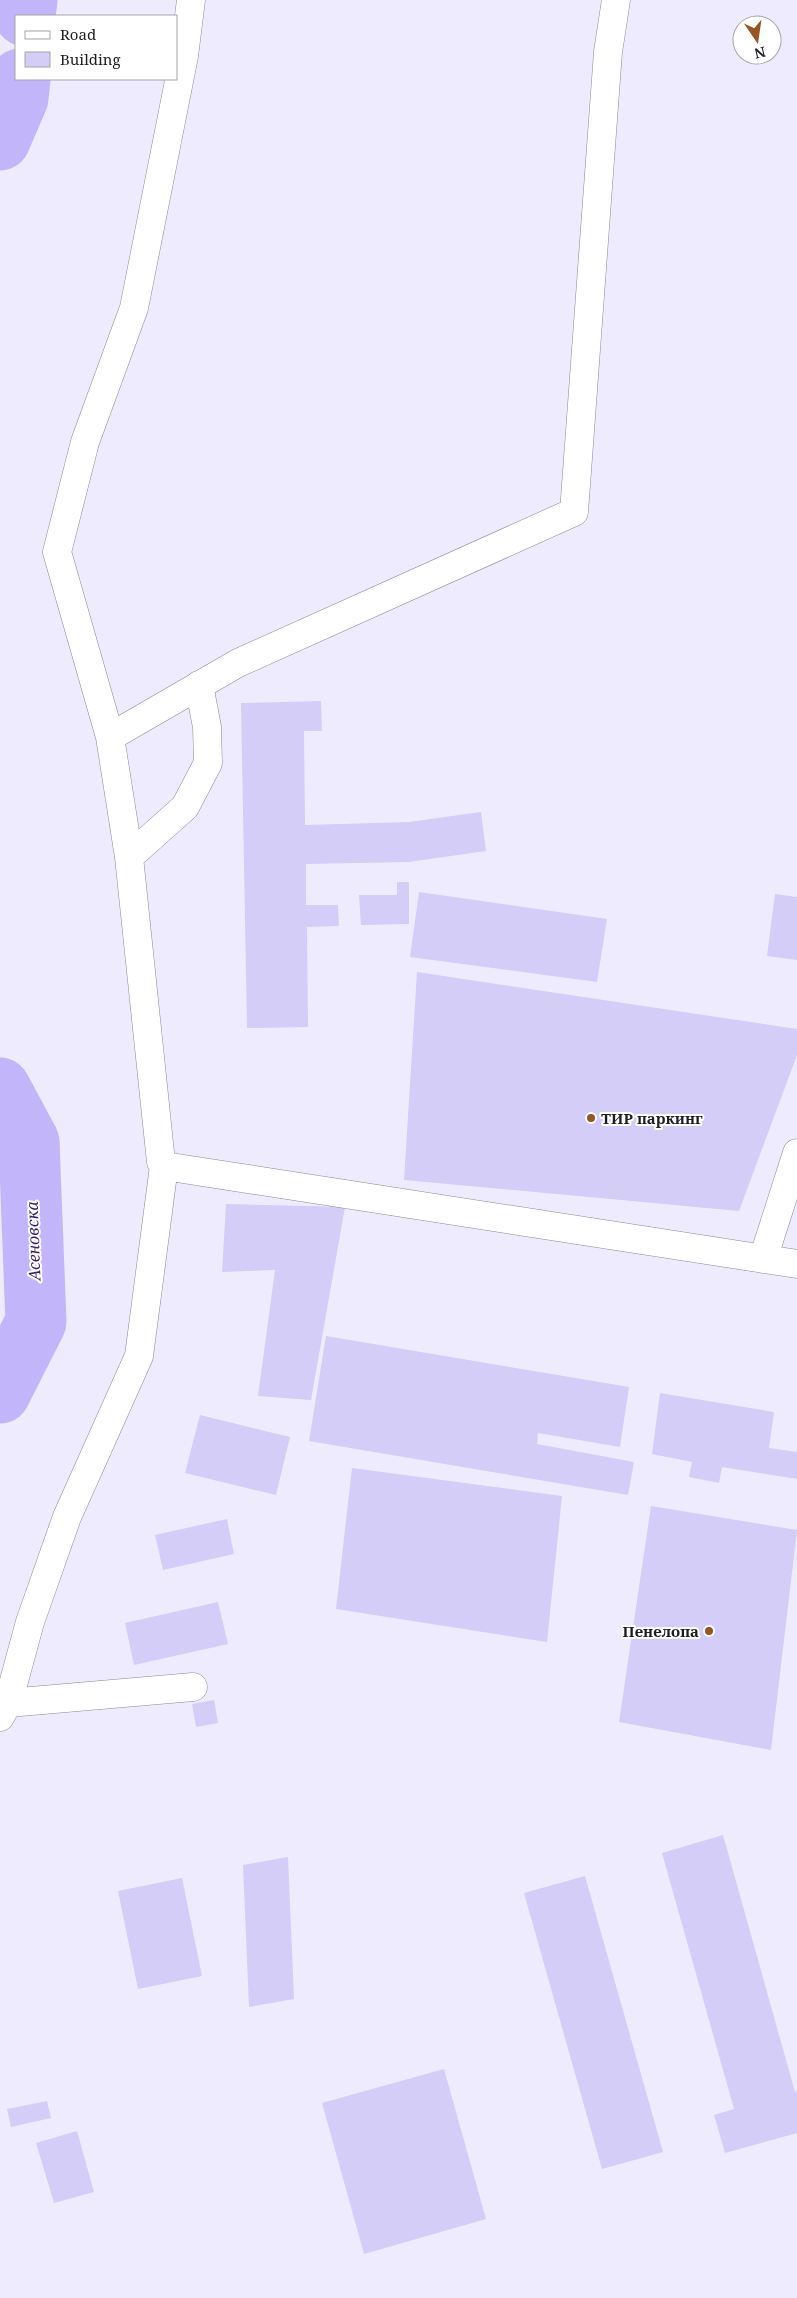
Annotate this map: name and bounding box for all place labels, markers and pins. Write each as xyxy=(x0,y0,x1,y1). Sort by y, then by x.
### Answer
place label: ТИР паркинг xyxy=(601,1108,703,1128)
marker: ТИР паркинг xyxy=(585,1112,597,1124)
place label: Пенелопа xyxy=(623,1621,699,1641)
marker: Пенелопа xyxy=(703,1625,715,1637)

